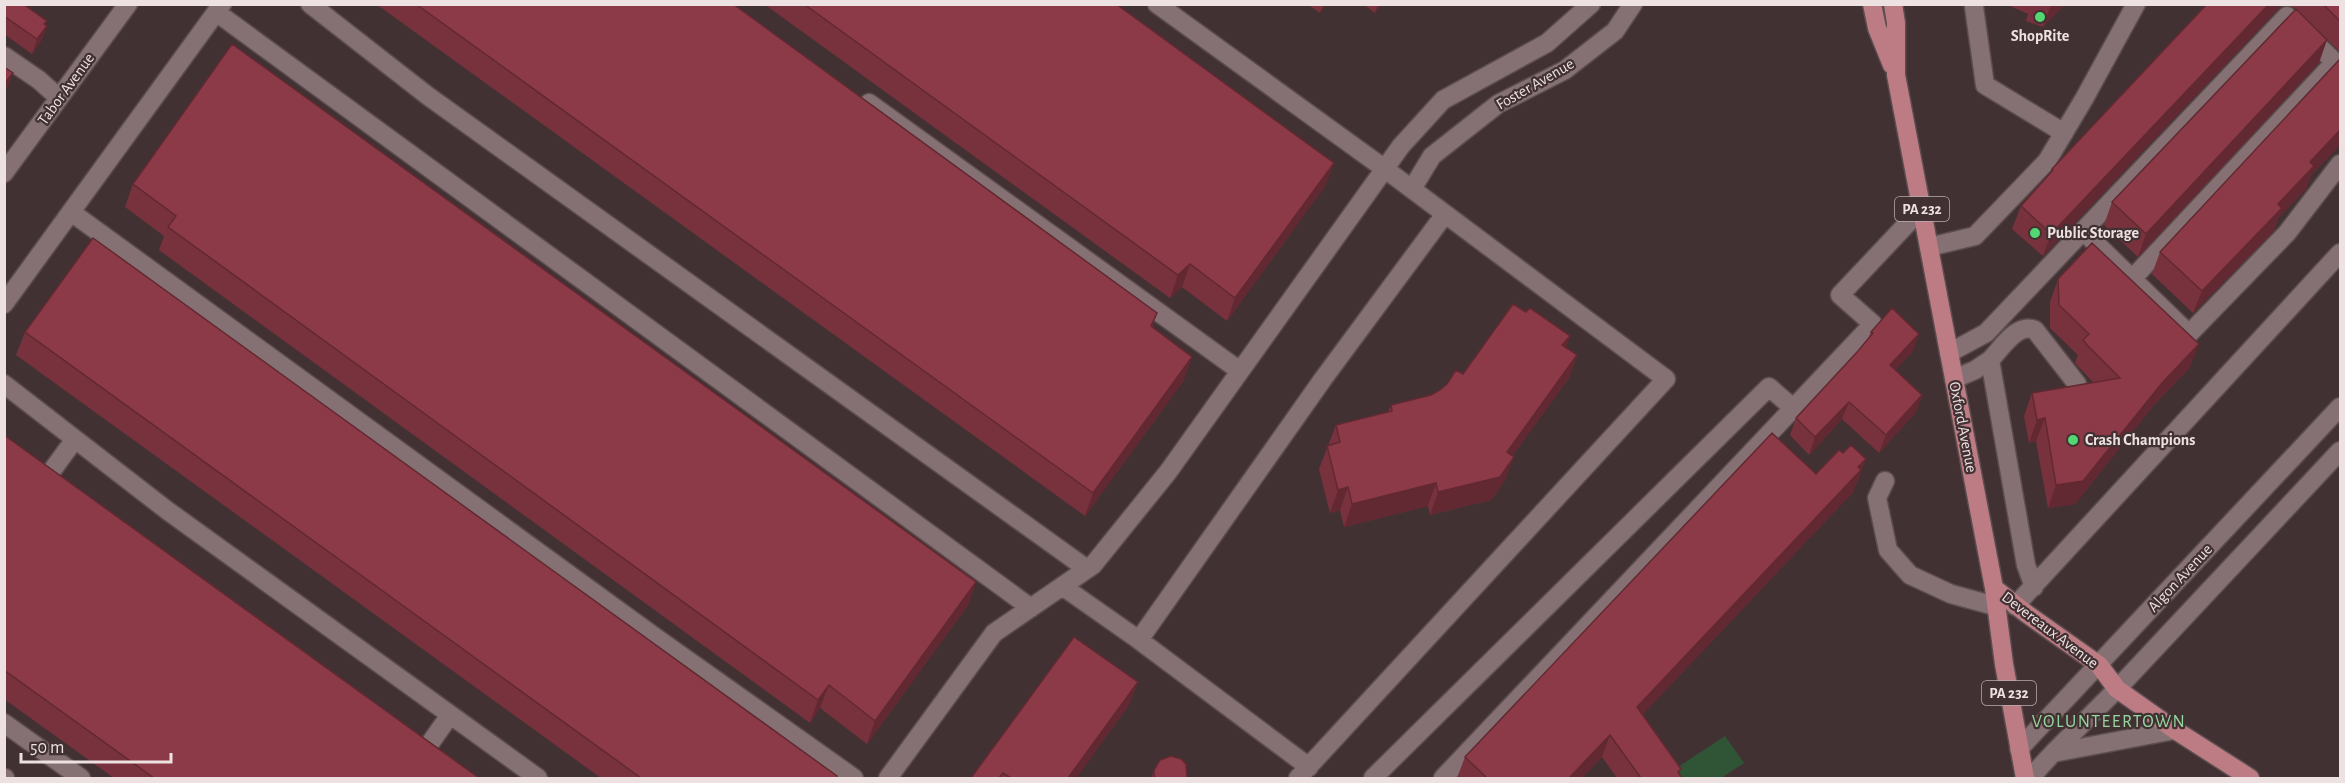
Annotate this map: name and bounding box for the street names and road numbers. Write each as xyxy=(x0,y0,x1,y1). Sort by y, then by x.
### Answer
street label: Tabor Avenue xyxy=(35,50,97,128)
street label: Foster Avenue xyxy=(1493,55,1577,113)
road number: PA 232 xyxy=(1895,197,1949,221)
street label: Oxford Avenue xyxy=(1946,380,1980,474)
street label: Algon Avenue xyxy=(2145,541,2215,615)
street label: Devereaux Avenue xyxy=(1999,589,2101,671)
road number: PA 232 xyxy=(1982,681,2036,705)

